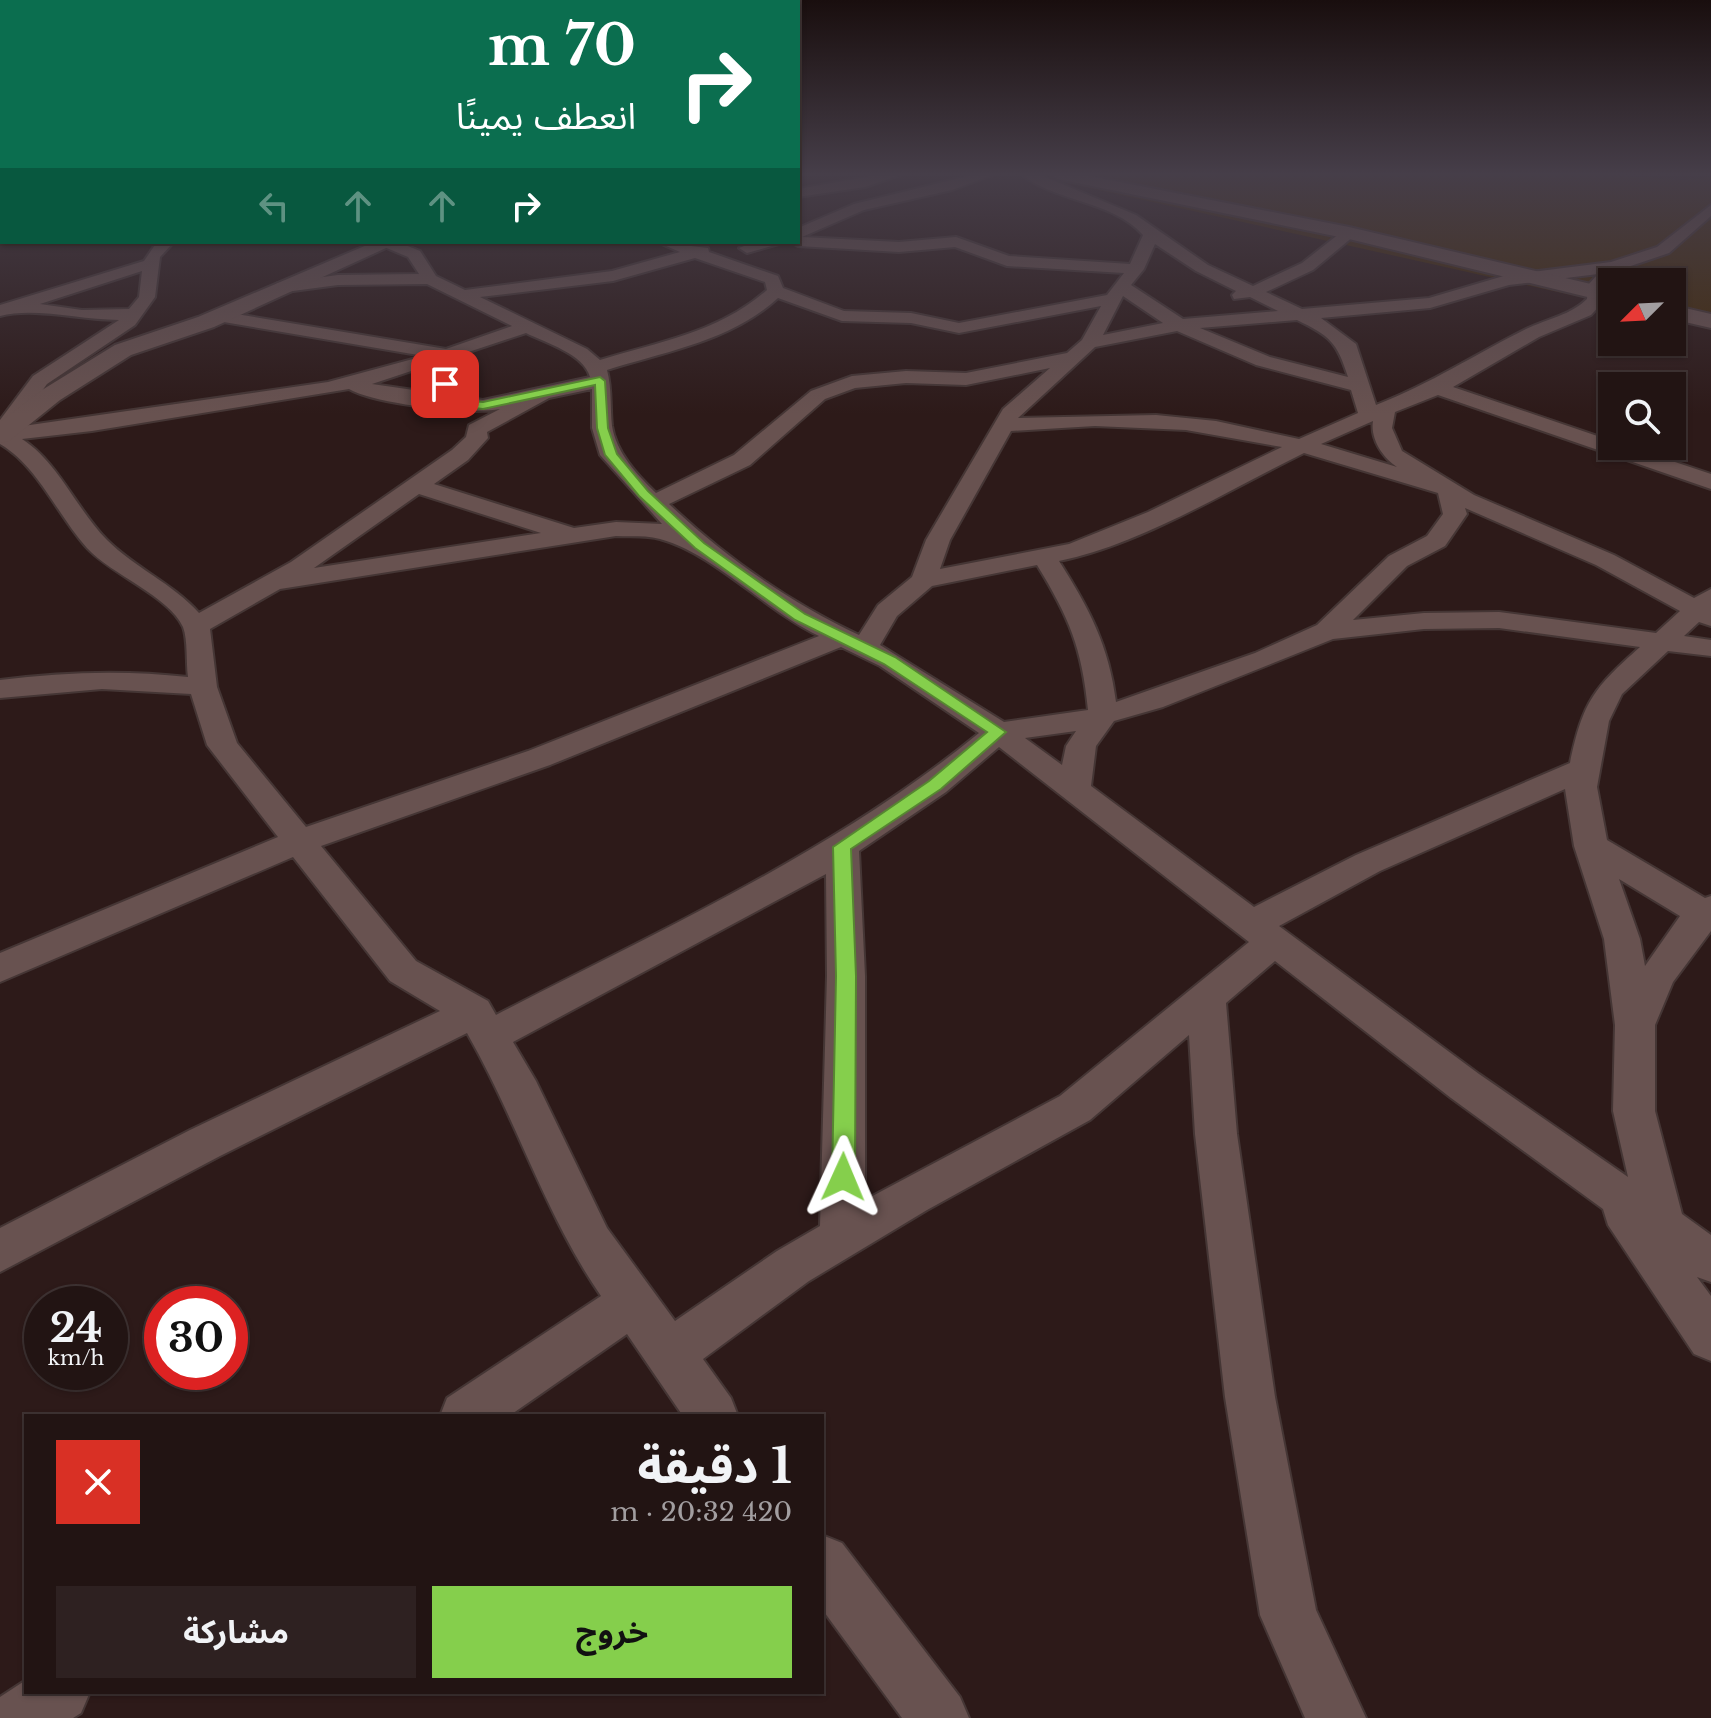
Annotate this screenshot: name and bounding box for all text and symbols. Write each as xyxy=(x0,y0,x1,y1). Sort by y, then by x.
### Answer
text: 70 m xyxy=(488,11,636,80)
icon: right xyxy=(664,32,768,136)
text: انعطف يمينًا xyxy=(456,94,636,139)
icon: left xyxy=(252,184,296,228)
icon: ahead xyxy=(336,184,380,228)
icon: ahead xyxy=(420,184,464,228)
icon: right xyxy=(504,184,548,228)
north arrow xyxy=(1598,268,1686,356)
map controls xyxy=(1598,268,1686,460)
pin xyxy=(411,350,479,418)
icon: arrive xyxy=(423,362,467,406)
button: search xyxy=(1598,372,1686,460)
position arrow xyxy=(801,1135,885,1219)
speed limit sign: 30 xyxy=(144,1286,248,1390)
text: 24 xyxy=(50,1303,102,1353)
text: km/h xyxy=(48,1346,104,1370)
text: 1 دقيقة xyxy=(638,1436,792,1496)
button: close xyxy=(56,1440,140,1524)
text: 420 m · 20:32 xyxy=(610,1496,792,1528)
button: مشاركة xyxy=(56,1586,416,1678)
button: خروج xyxy=(432,1586,792,1678)

